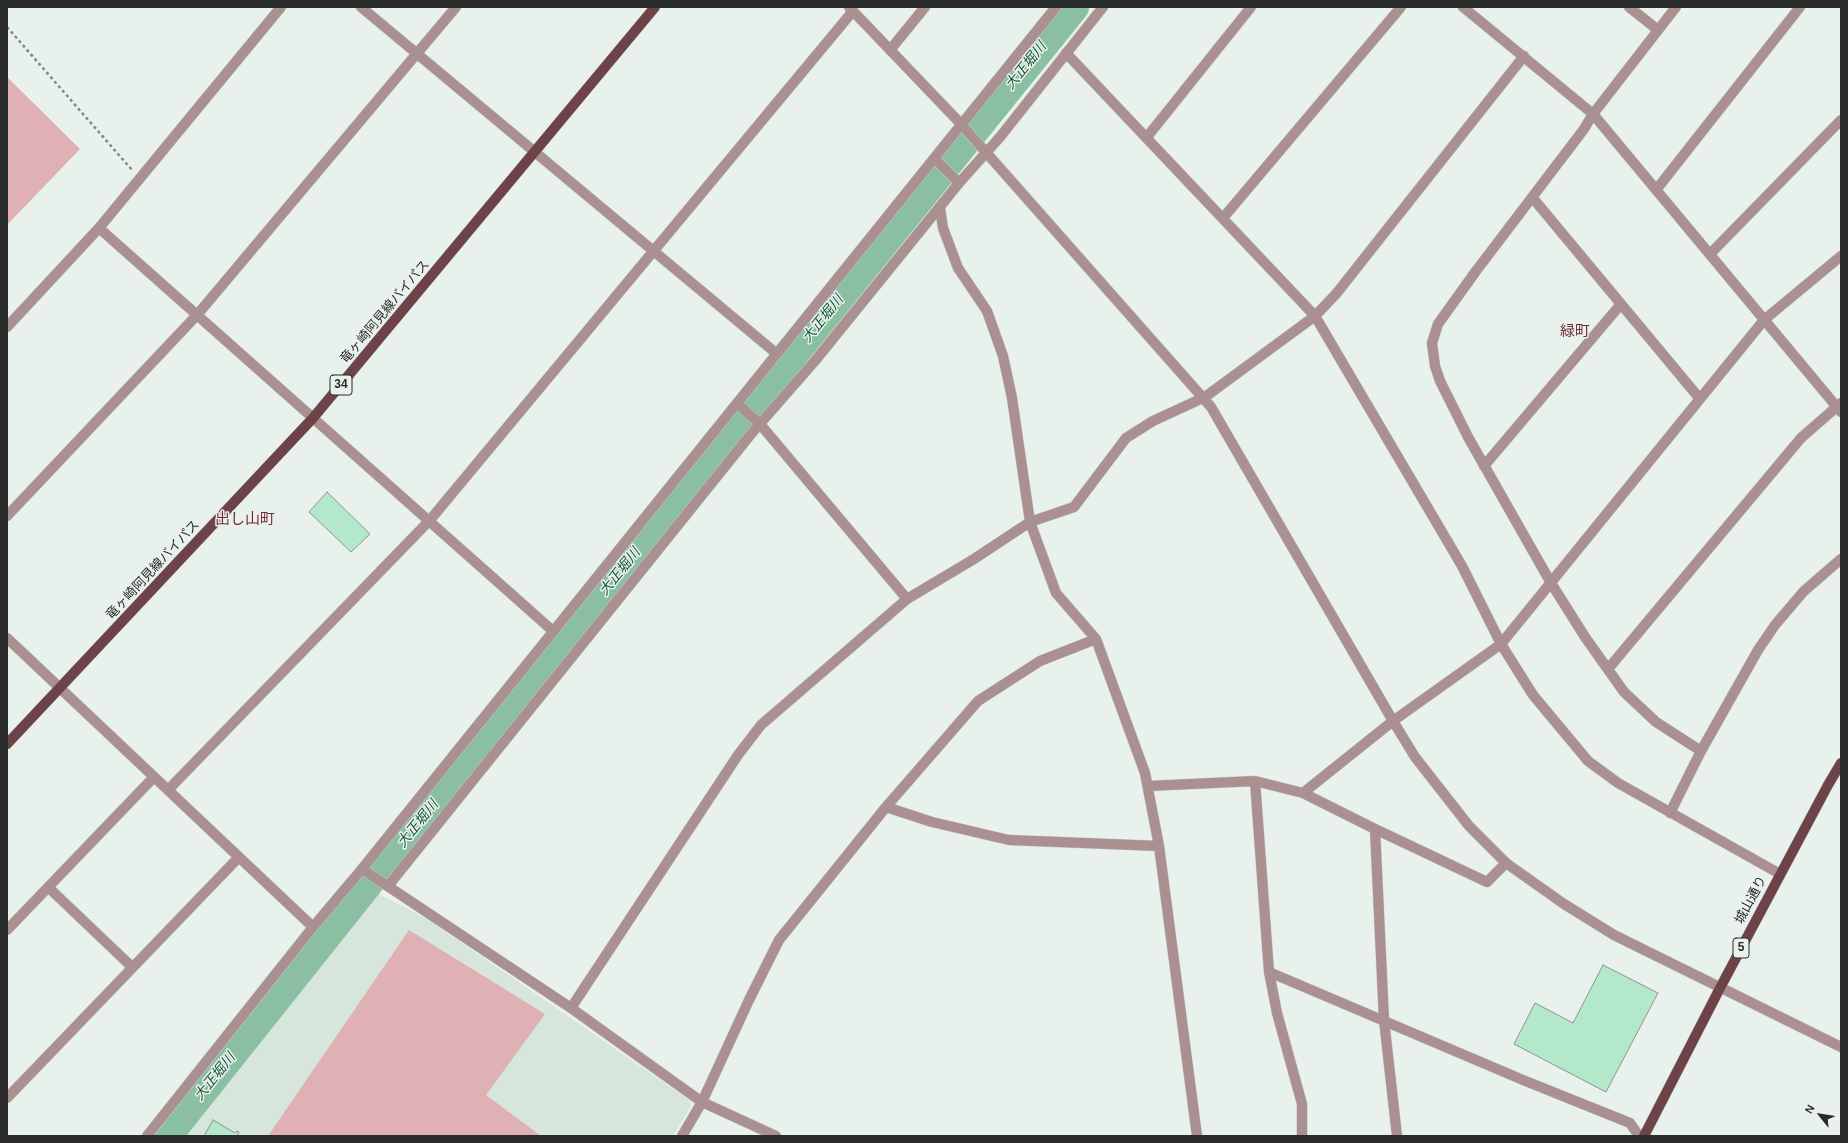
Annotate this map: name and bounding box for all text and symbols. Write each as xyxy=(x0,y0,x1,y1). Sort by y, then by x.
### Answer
water label: 大正堀川 xyxy=(1002,39,1050,93)
street label: 竜ヶ崎阿見線バイパス xyxy=(337,257,433,367)
water label: 大正堀川 xyxy=(799,292,847,346)
district label: 緑町 xyxy=(1560,323,1590,341)
road number: 34 xyxy=(330,375,352,395)
district label: 出し山町 xyxy=(215,511,275,529)
street label: 竜ヶ崎阿見線バイパス xyxy=(103,517,203,623)
water label: 大正堀川 xyxy=(596,545,644,599)
water label: 大正堀川 xyxy=(394,797,442,851)
street label: 城山通り xyxy=(1732,873,1770,927)
road number: 5 xyxy=(1733,938,1749,958)
water label: 大正堀川 xyxy=(191,1050,239,1104)
north arrow xyxy=(1800,1095,1840,1135)
text: N xyxy=(1802,1103,1817,1115)

